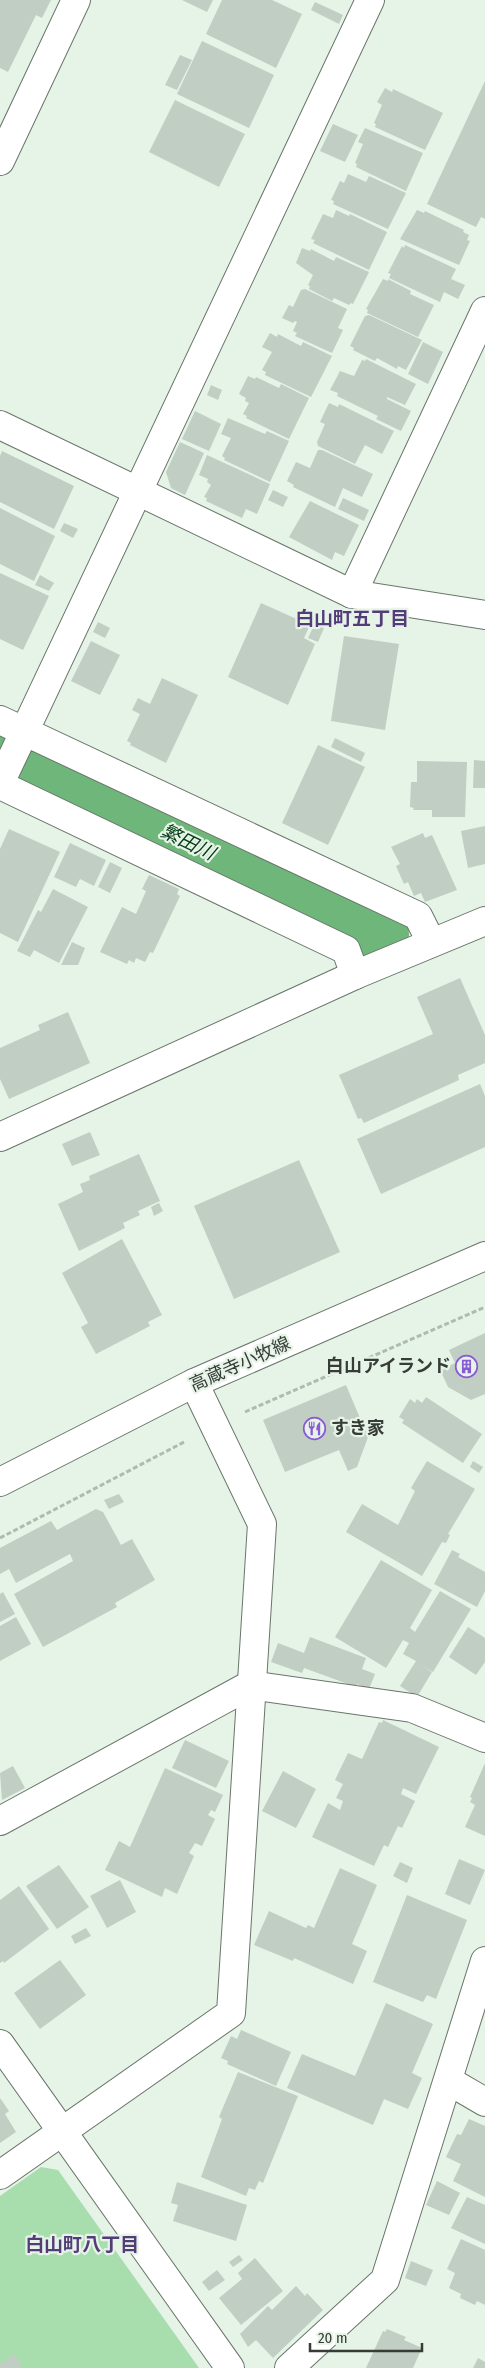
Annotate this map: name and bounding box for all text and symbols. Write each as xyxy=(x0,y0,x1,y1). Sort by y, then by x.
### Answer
district label: 白山町五丁目 xyxy=(295,607,409,630)
water label: 繁田川 xyxy=(157,819,220,866)
street label: 高蔵寺小牧線 xyxy=(186,1332,294,1396)
building icon: 白山アイランド xyxy=(455,1354,479,1378)
place label: 白山アイランド xyxy=(326,1355,451,1377)
restaurant icon: すき家 xyxy=(303,1416,327,1440)
place label: すき家 xyxy=(331,1417,385,1439)
district label: 白山町八丁目 xyxy=(25,2233,139,2256)
scale bar xyxy=(310,2320,422,2352)
text: 20 m xyxy=(318,2329,348,2347)

